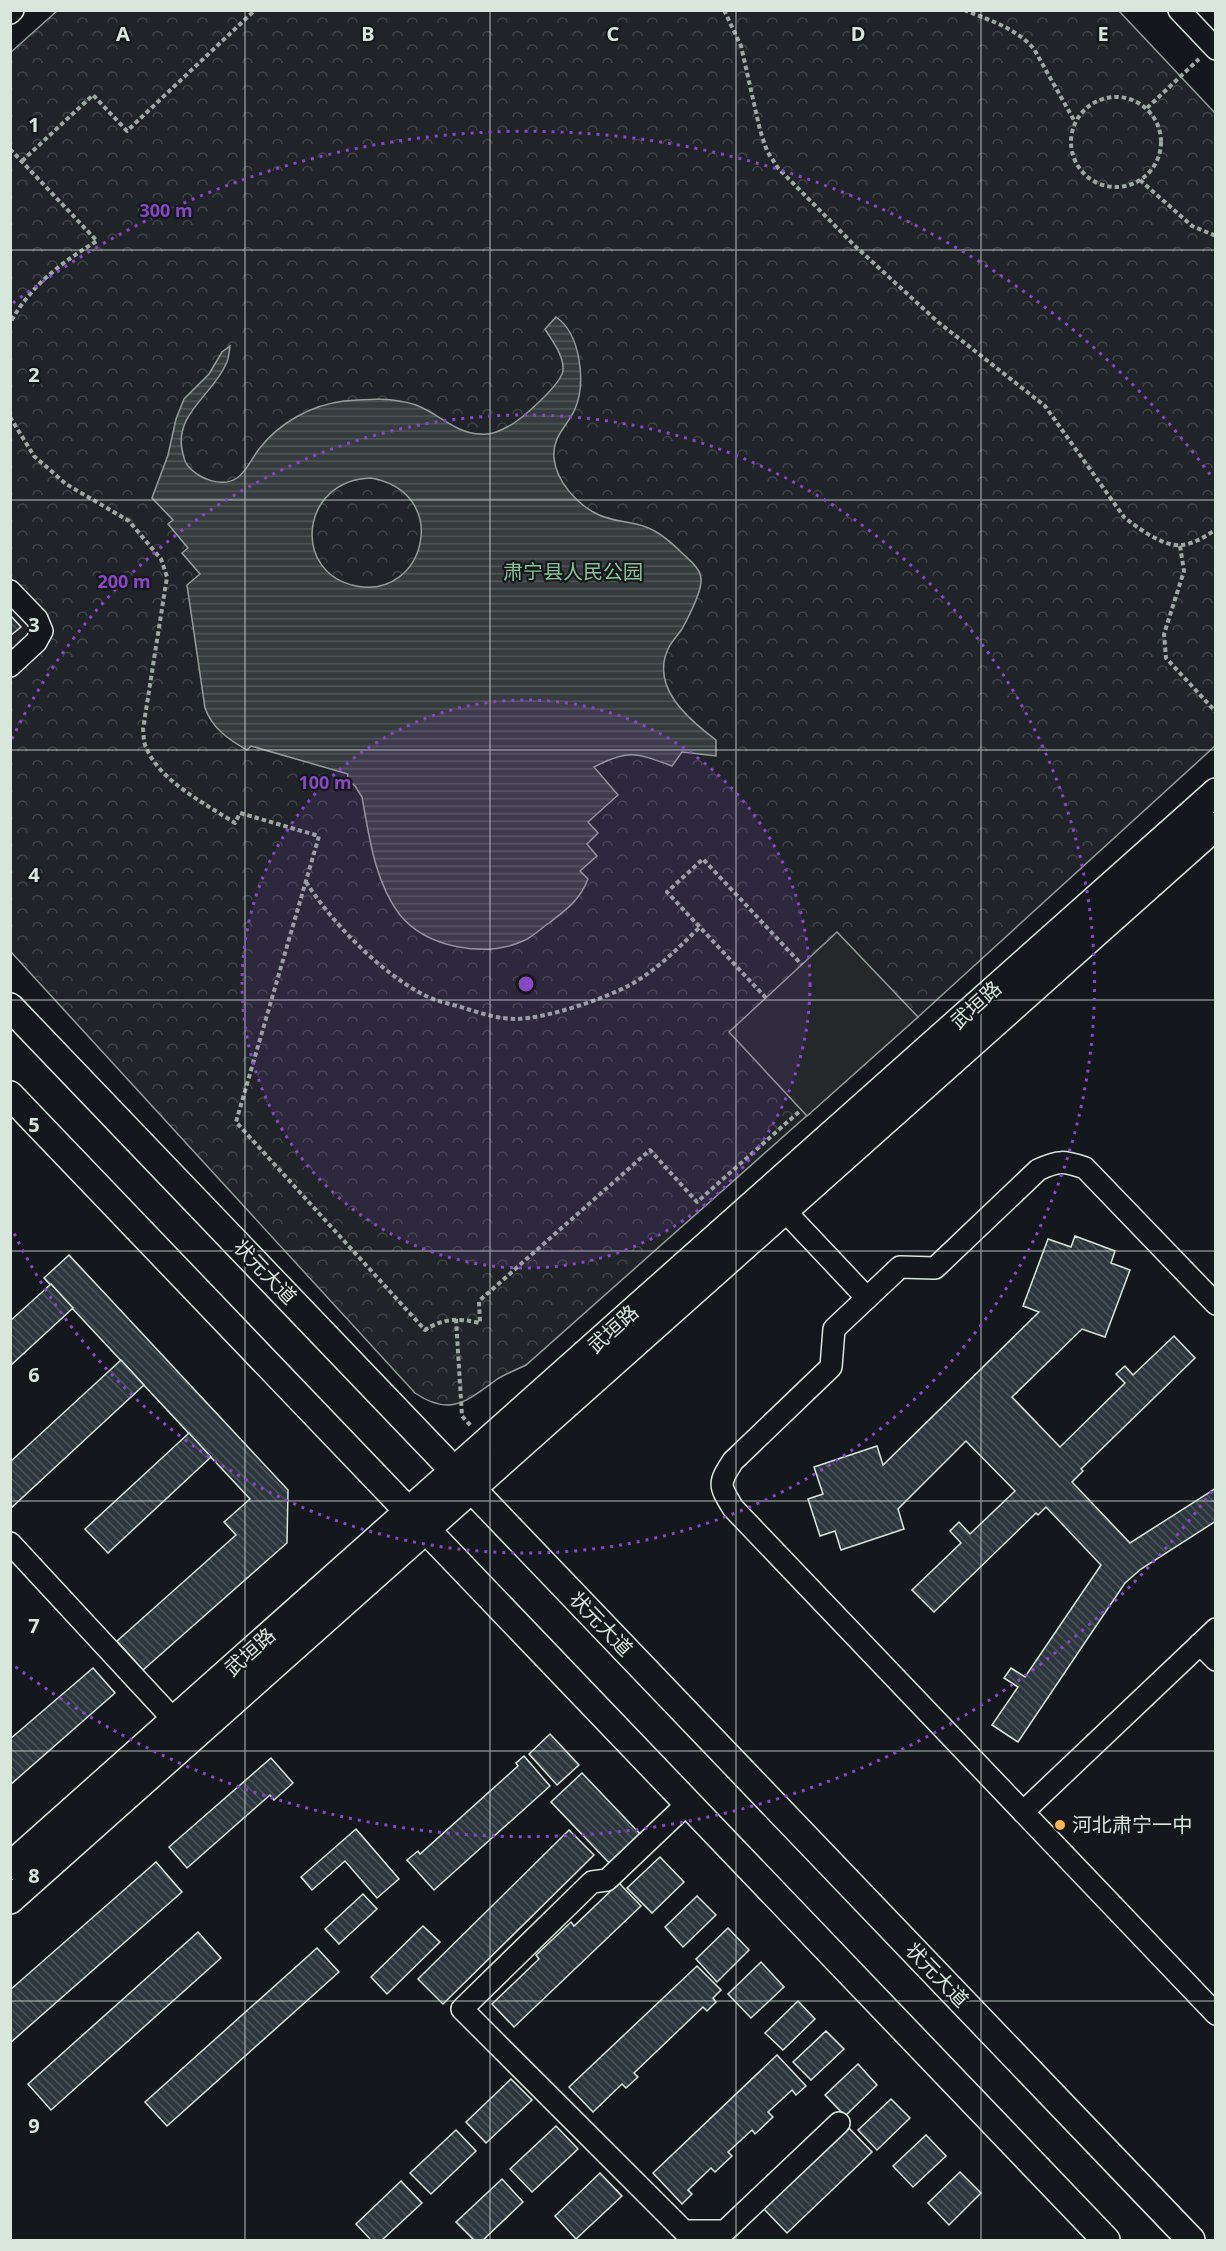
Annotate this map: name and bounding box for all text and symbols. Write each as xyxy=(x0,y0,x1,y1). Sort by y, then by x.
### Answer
text: A xyxy=(116,20,130,47)
text: B xyxy=(361,20,375,47)
text: C xyxy=(607,20,620,47)
text: D xyxy=(851,20,865,47)
text: E xyxy=(1097,20,1109,47)
text: 1 xyxy=(28,111,40,138)
text: 300 m xyxy=(139,198,193,222)
text: 2 xyxy=(28,361,40,388)
park label: 肃宁县人民公园 xyxy=(503,558,643,585)
text: 200 m xyxy=(97,569,151,593)
text: 3 xyxy=(28,611,40,638)
text: 100 m xyxy=(298,770,352,794)
text: 4 xyxy=(28,861,40,888)
centre of rings xyxy=(516,974,536,994)
street label: 武垣路 xyxy=(944,975,1007,1035)
text: 5 xyxy=(28,1111,40,1138)
street label: 状元大道 xyxy=(228,1234,303,1310)
street label: 武垣路 xyxy=(581,1299,644,1359)
text: 6 xyxy=(28,1361,40,1388)
street label: 状元大道 xyxy=(564,1586,639,1662)
text: 7 xyxy=(28,1612,40,1639)
street label: 武垣路 xyxy=(218,1622,281,1682)
place label: 河北肃宁一中 xyxy=(1072,1811,1192,1838)
marker: 河北肃宁一中 xyxy=(1053,1818,1067,1832)
text: 8 xyxy=(28,1862,40,1889)
street label: 状元大道 xyxy=(900,1937,975,2013)
text: 9 xyxy=(28,2112,40,2139)

